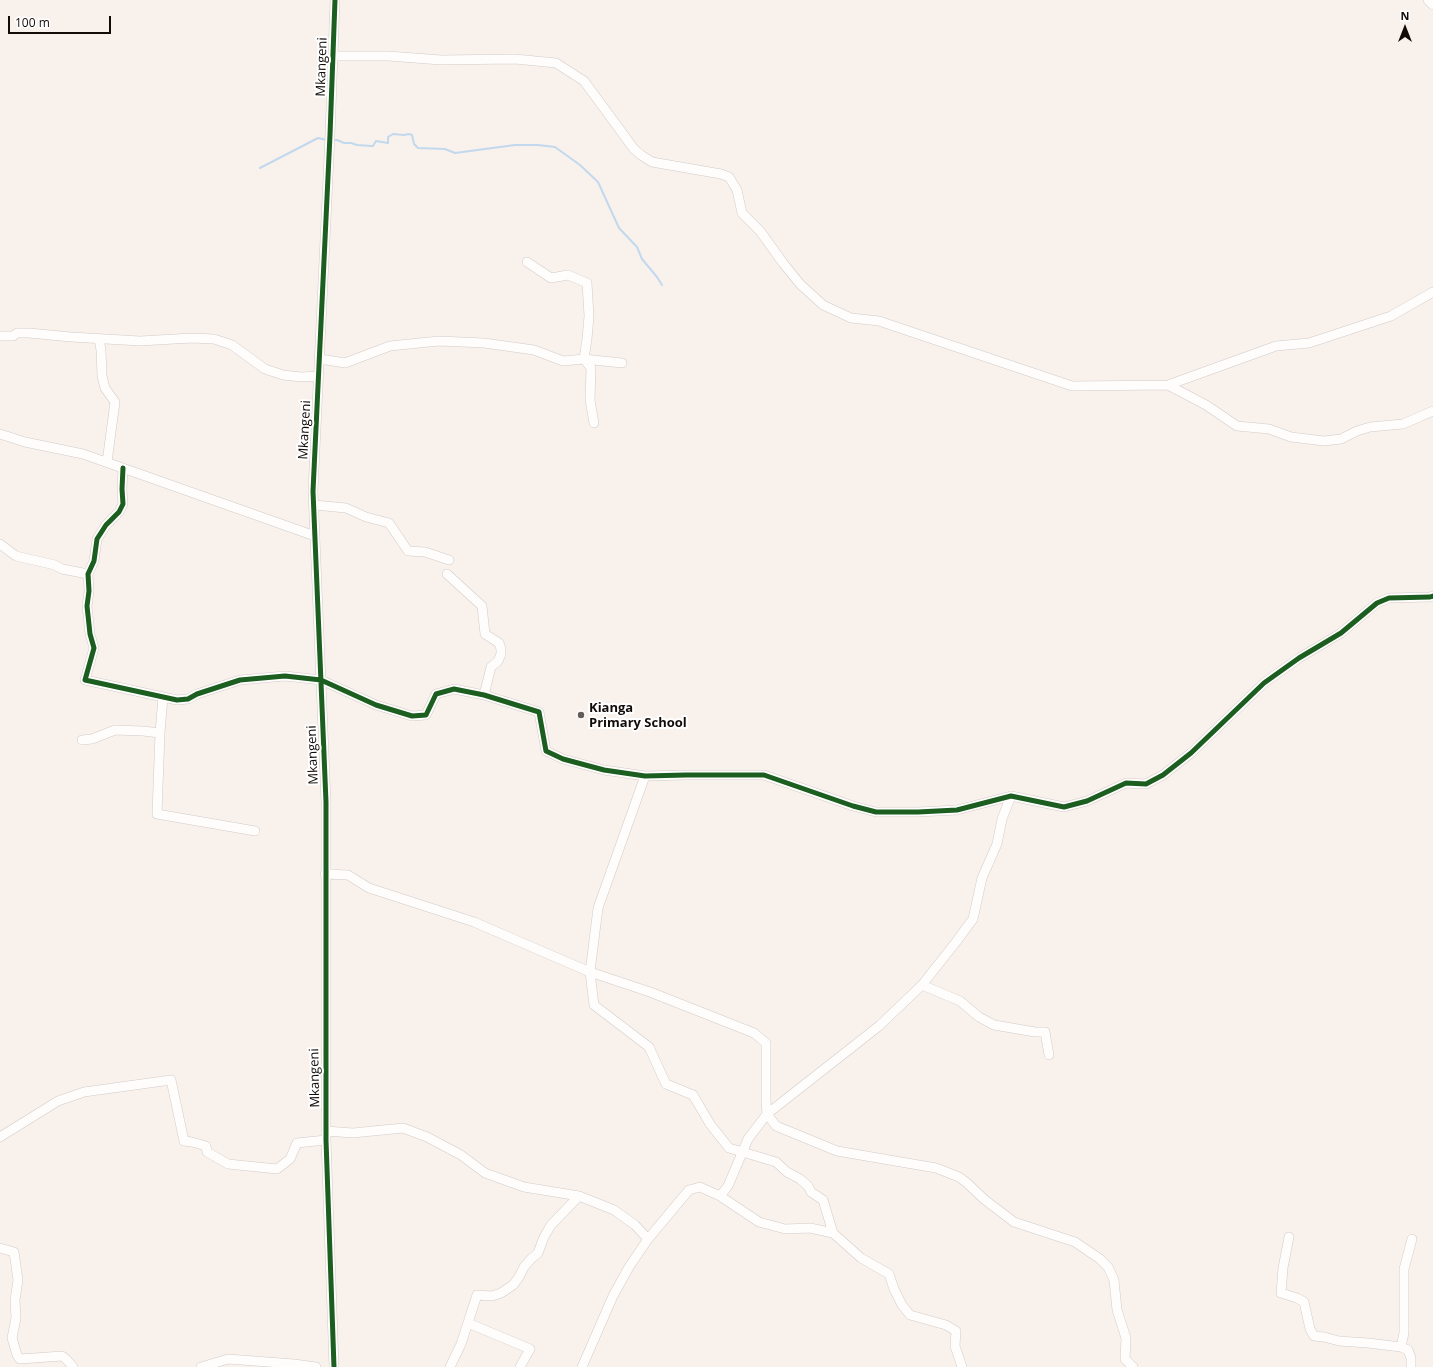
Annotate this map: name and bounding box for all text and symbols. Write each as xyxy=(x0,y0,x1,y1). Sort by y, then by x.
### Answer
scale bar xyxy=(10,8,113,34)
north arrow xyxy=(1385,8,1425,48)
text: N xyxy=(1401,8,1409,23)
text: 100 m xyxy=(15,14,50,31)
street label: Mkangeni xyxy=(313,37,331,97)
street label: Mkangeni xyxy=(296,400,314,460)
place label: Kianga Primary School xyxy=(589,700,687,731)
marker: Kianga Primary School xyxy=(576,710,586,720)
street label: Mkangeni xyxy=(304,725,322,785)
street label: Mkangeni xyxy=(307,1048,323,1108)

